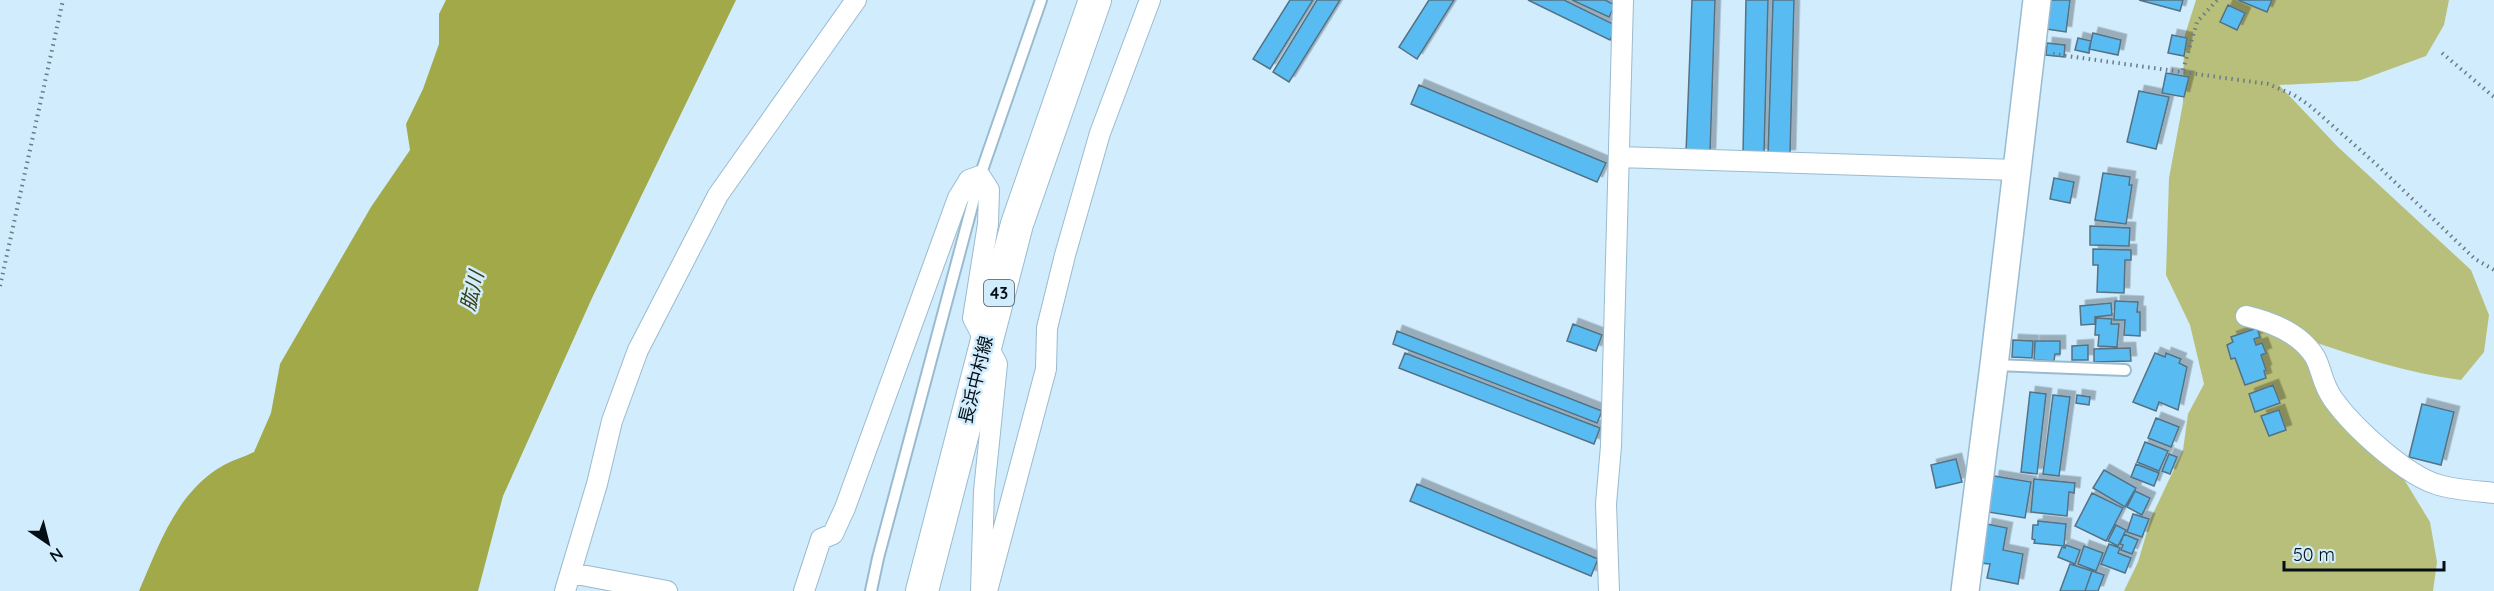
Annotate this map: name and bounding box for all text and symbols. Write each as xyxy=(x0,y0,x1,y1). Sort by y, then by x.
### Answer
water label: 肱川 xyxy=(455,267,489,313)
road number: 43 xyxy=(984,280,1014,306)
street label: 長浜中村線 xyxy=(953,333,998,426)
north arrow xyxy=(18,513,78,573)
scale bar xyxy=(2284,534,2444,572)
text: 50 m xyxy=(2293,543,2335,566)
text: N xyxy=(46,544,67,567)

